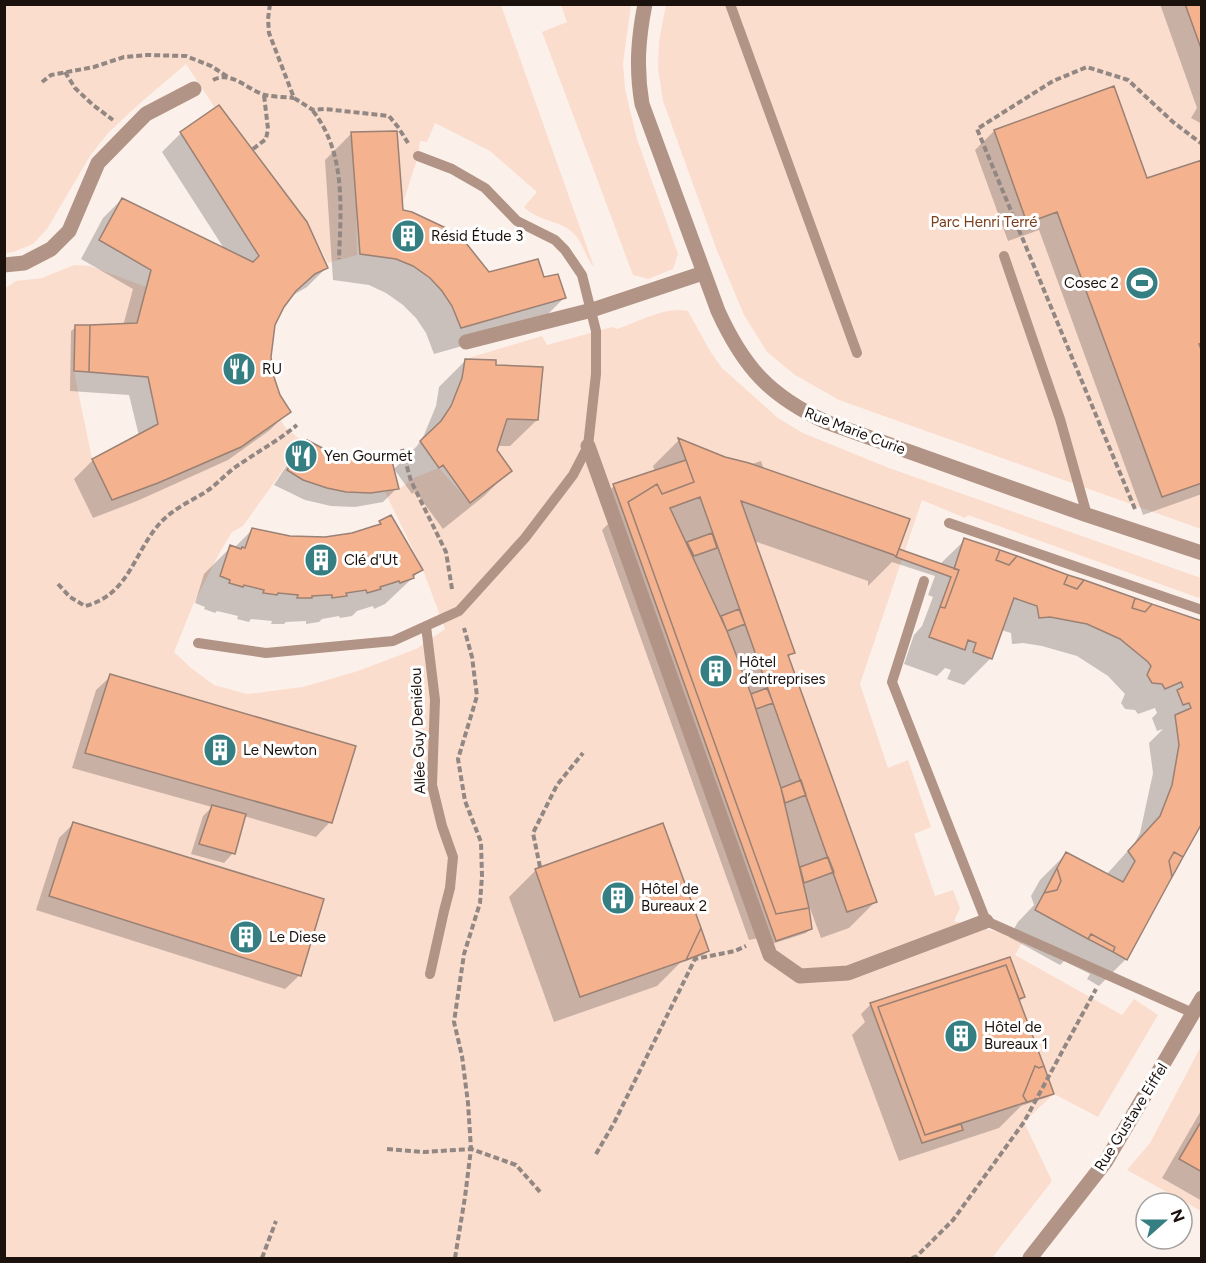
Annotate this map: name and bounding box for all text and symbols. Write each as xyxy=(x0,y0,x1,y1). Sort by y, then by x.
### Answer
park label: Parc Henri Terré xyxy=(930,213,1038,231)
building icon: Résid Étude 3 xyxy=(390,218,426,254)
place label: Résid Étude 3 xyxy=(431,227,523,245)
sports icon: Cosec 2 xyxy=(1124,265,1160,301)
place label: Cosec 2 xyxy=(1064,274,1119,292)
restaurant icon: RU xyxy=(221,351,257,387)
place label: RU xyxy=(262,360,282,378)
street label: Rue Marie Curie xyxy=(802,404,908,458)
restaurant icon: Yen Gourmet xyxy=(283,438,319,474)
place label: Yen Gourmet xyxy=(324,447,413,465)
building icon: Clé d'Ut xyxy=(303,542,339,578)
place label: Clé d'Ut xyxy=(344,551,398,569)
building icon: Hôtel d’entreprises xyxy=(698,653,734,689)
place label: Hôtel d’entreprises xyxy=(739,653,826,688)
street label: Allée Guy Deniélou xyxy=(407,667,429,795)
building icon: Le Newton xyxy=(202,732,238,768)
place label: Le Newton xyxy=(243,741,317,759)
building icon: Hôtel de Bureaux 2 xyxy=(600,880,636,916)
place label: Hôtel de Bureaux 2 xyxy=(641,880,707,915)
building icon: Le Diese xyxy=(228,919,264,955)
place label: Le Diese xyxy=(269,928,326,946)
building icon: Hôtel de Bureaux 1 xyxy=(943,1018,979,1054)
place label: Hôtel de Bureaux 1 xyxy=(984,1018,1048,1053)
street label: Rue Gustave Eiffel xyxy=(1091,1060,1171,1174)
north arrow xyxy=(1134,1191,1194,1251)
text: N xyxy=(1166,1207,1189,1225)

